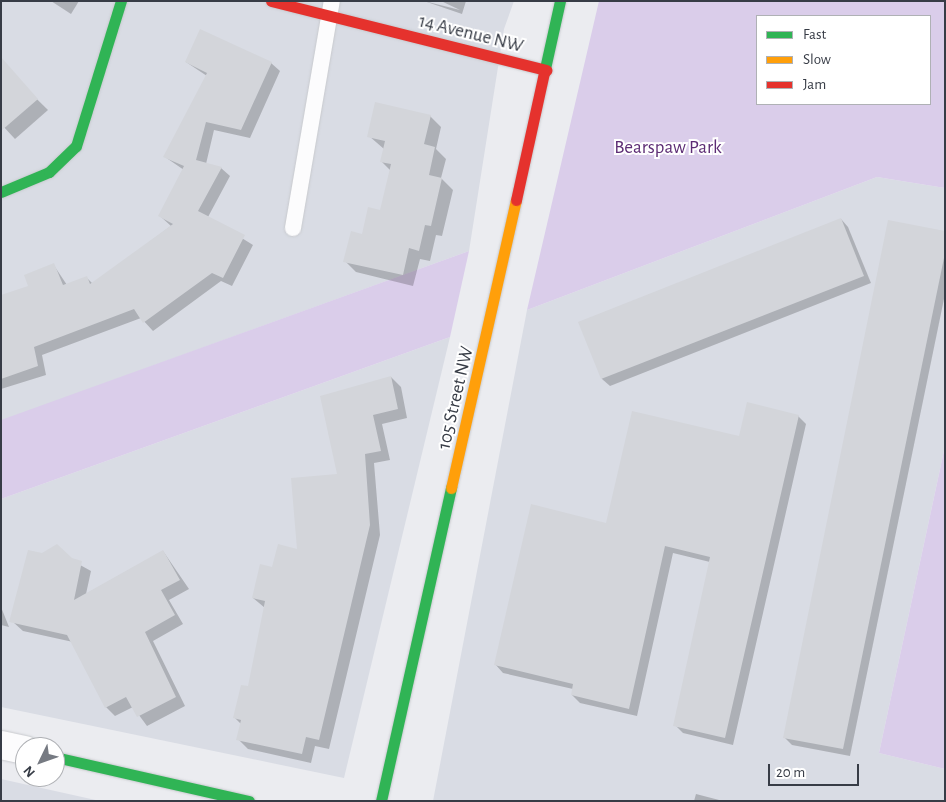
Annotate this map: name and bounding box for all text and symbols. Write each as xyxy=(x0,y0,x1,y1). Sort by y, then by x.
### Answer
street label: 14 Avenue NW xyxy=(416,10,526,58)
legend xyxy=(756,15,931,105)
text: Fast xyxy=(803,27,826,42)
text: Slow xyxy=(803,52,831,67)
text: Jam xyxy=(803,77,826,92)
park label: Bearspaw Park xyxy=(614,137,722,159)
street label: 105 Street NW xyxy=(433,344,479,452)
north arrow xyxy=(15,737,65,787)
scale bar xyxy=(771,754,862,786)
text: N xyxy=(21,763,38,780)
text: 20 m xyxy=(776,765,805,780)

